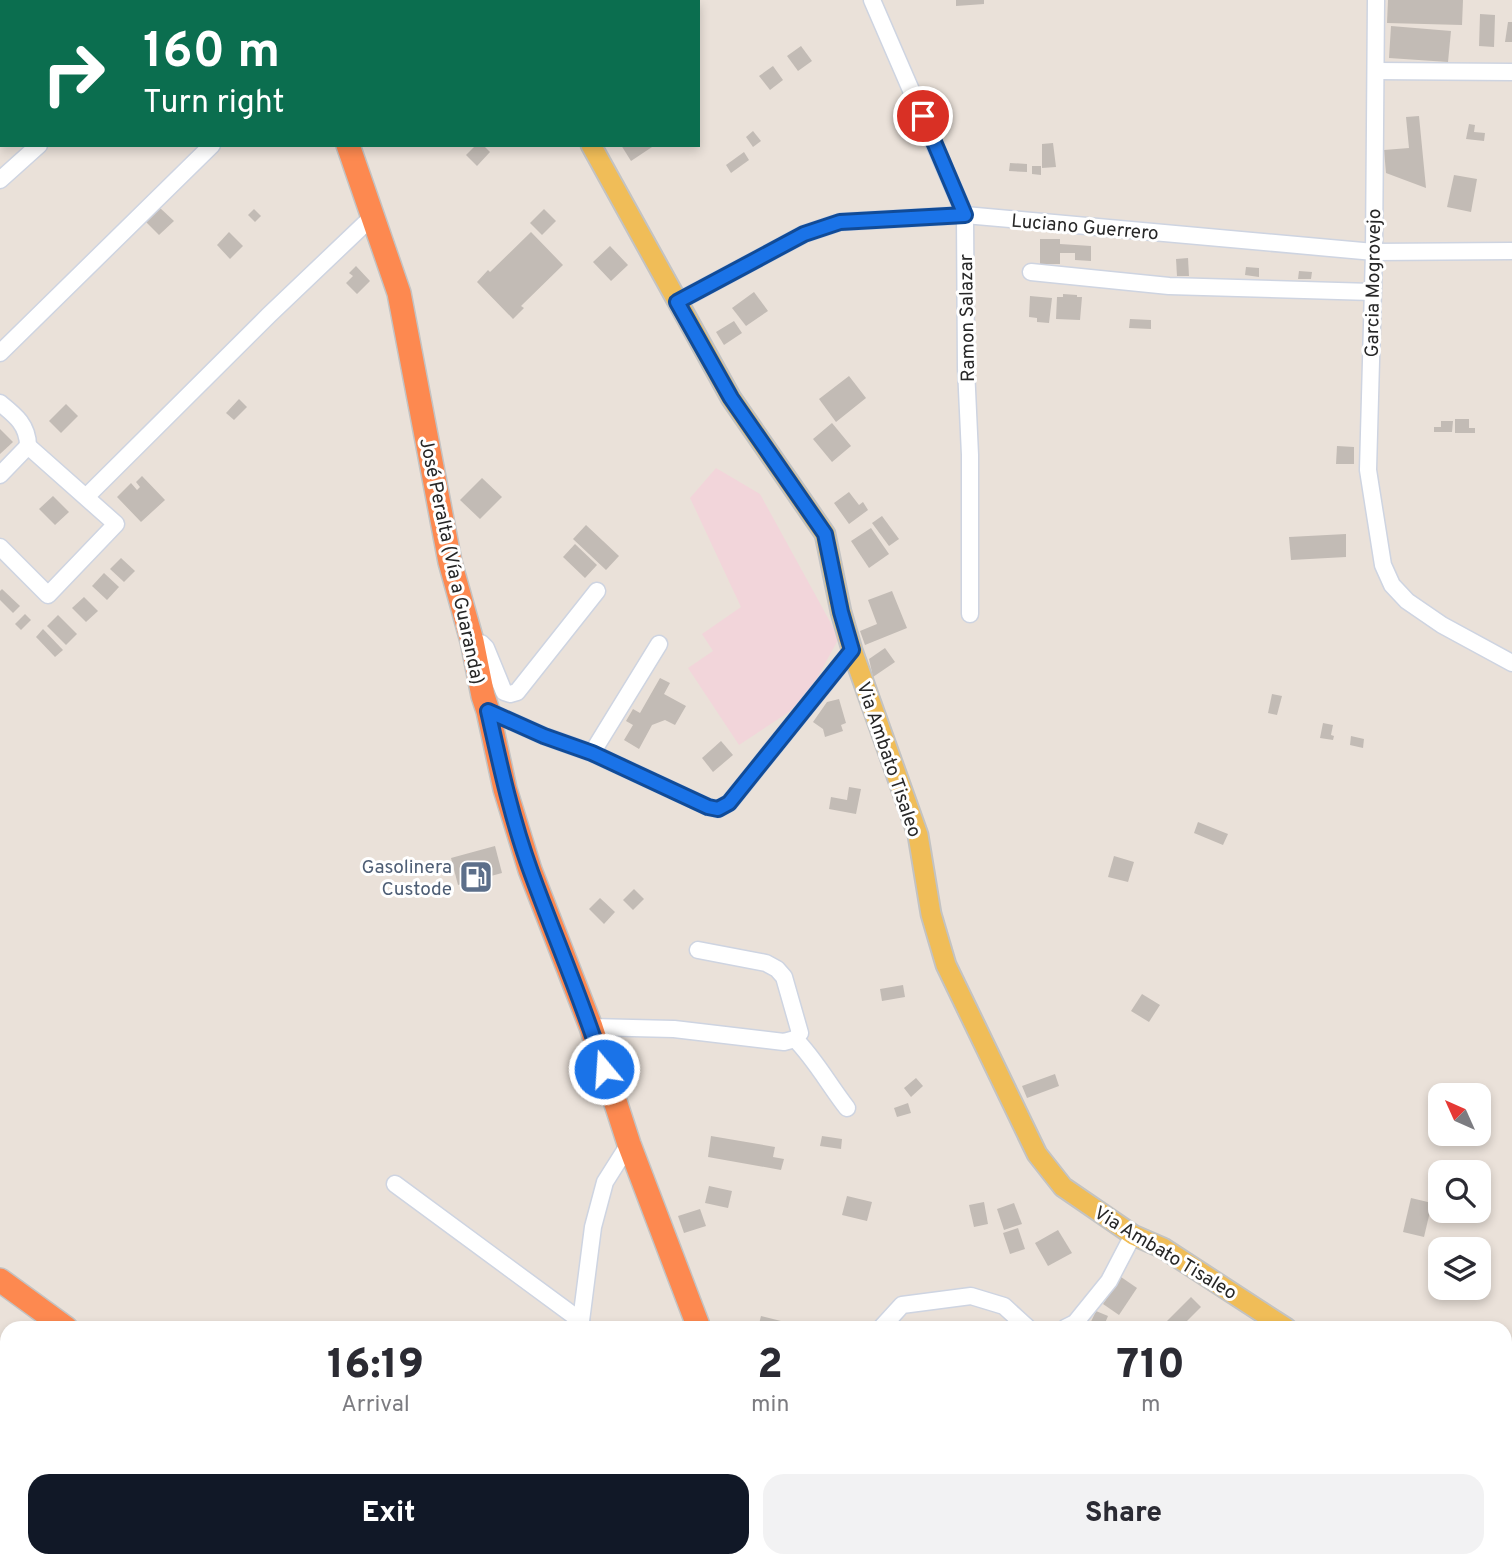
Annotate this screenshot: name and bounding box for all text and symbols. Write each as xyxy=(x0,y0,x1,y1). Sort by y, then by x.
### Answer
text: 160 m xyxy=(143,23,280,85)
icon: right xyxy=(28,28,119,119)
text: Turn right xyxy=(143,84,285,124)
pin xyxy=(893,86,953,146)
icon: arrive xyxy=(904,97,942,135)
street label: Garcia Mogrovejo xyxy=(1361,208,1387,358)
street label: Luciano Guerrero xyxy=(1010,210,1160,246)
street label: Ramon Salazar xyxy=(955,253,981,382)
street label: José Peralta (Vía a Guaranda) xyxy=(413,436,489,687)
street label: Via Ambato Tisaleo xyxy=(850,679,926,840)
place label: Gasolinera Custode xyxy=(361,856,452,902)
fuel station icon: Gasolinera Custode xyxy=(457,858,495,896)
position arrow xyxy=(567,1032,641,1106)
north arrow xyxy=(1428,1083,1491,1146)
map controls xyxy=(1428,1083,1491,1300)
button: search xyxy=(1428,1160,1491,1223)
street label: Via Ambato Tisaleo xyxy=(1089,1202,1241,1306)
button: layers xyxy=(1428,1237,1491,1300)
text: 16:19 xyxy=(327,1340,424,1393)
text: 2 xyxy=(757,1340,783,1393)
text: 710 xyxy=(1116,1340,1185,1393)
text: Arrival xyxy=(341,1391,410,1420)
text: min xyxy=(751,1391,789,1420)
text: m xyxy=(1141,1391,1160,1420)
button: Exit xyxy=(28,1474,749,1554)
button: Share xyxy=(763,1474,1484,1554)

